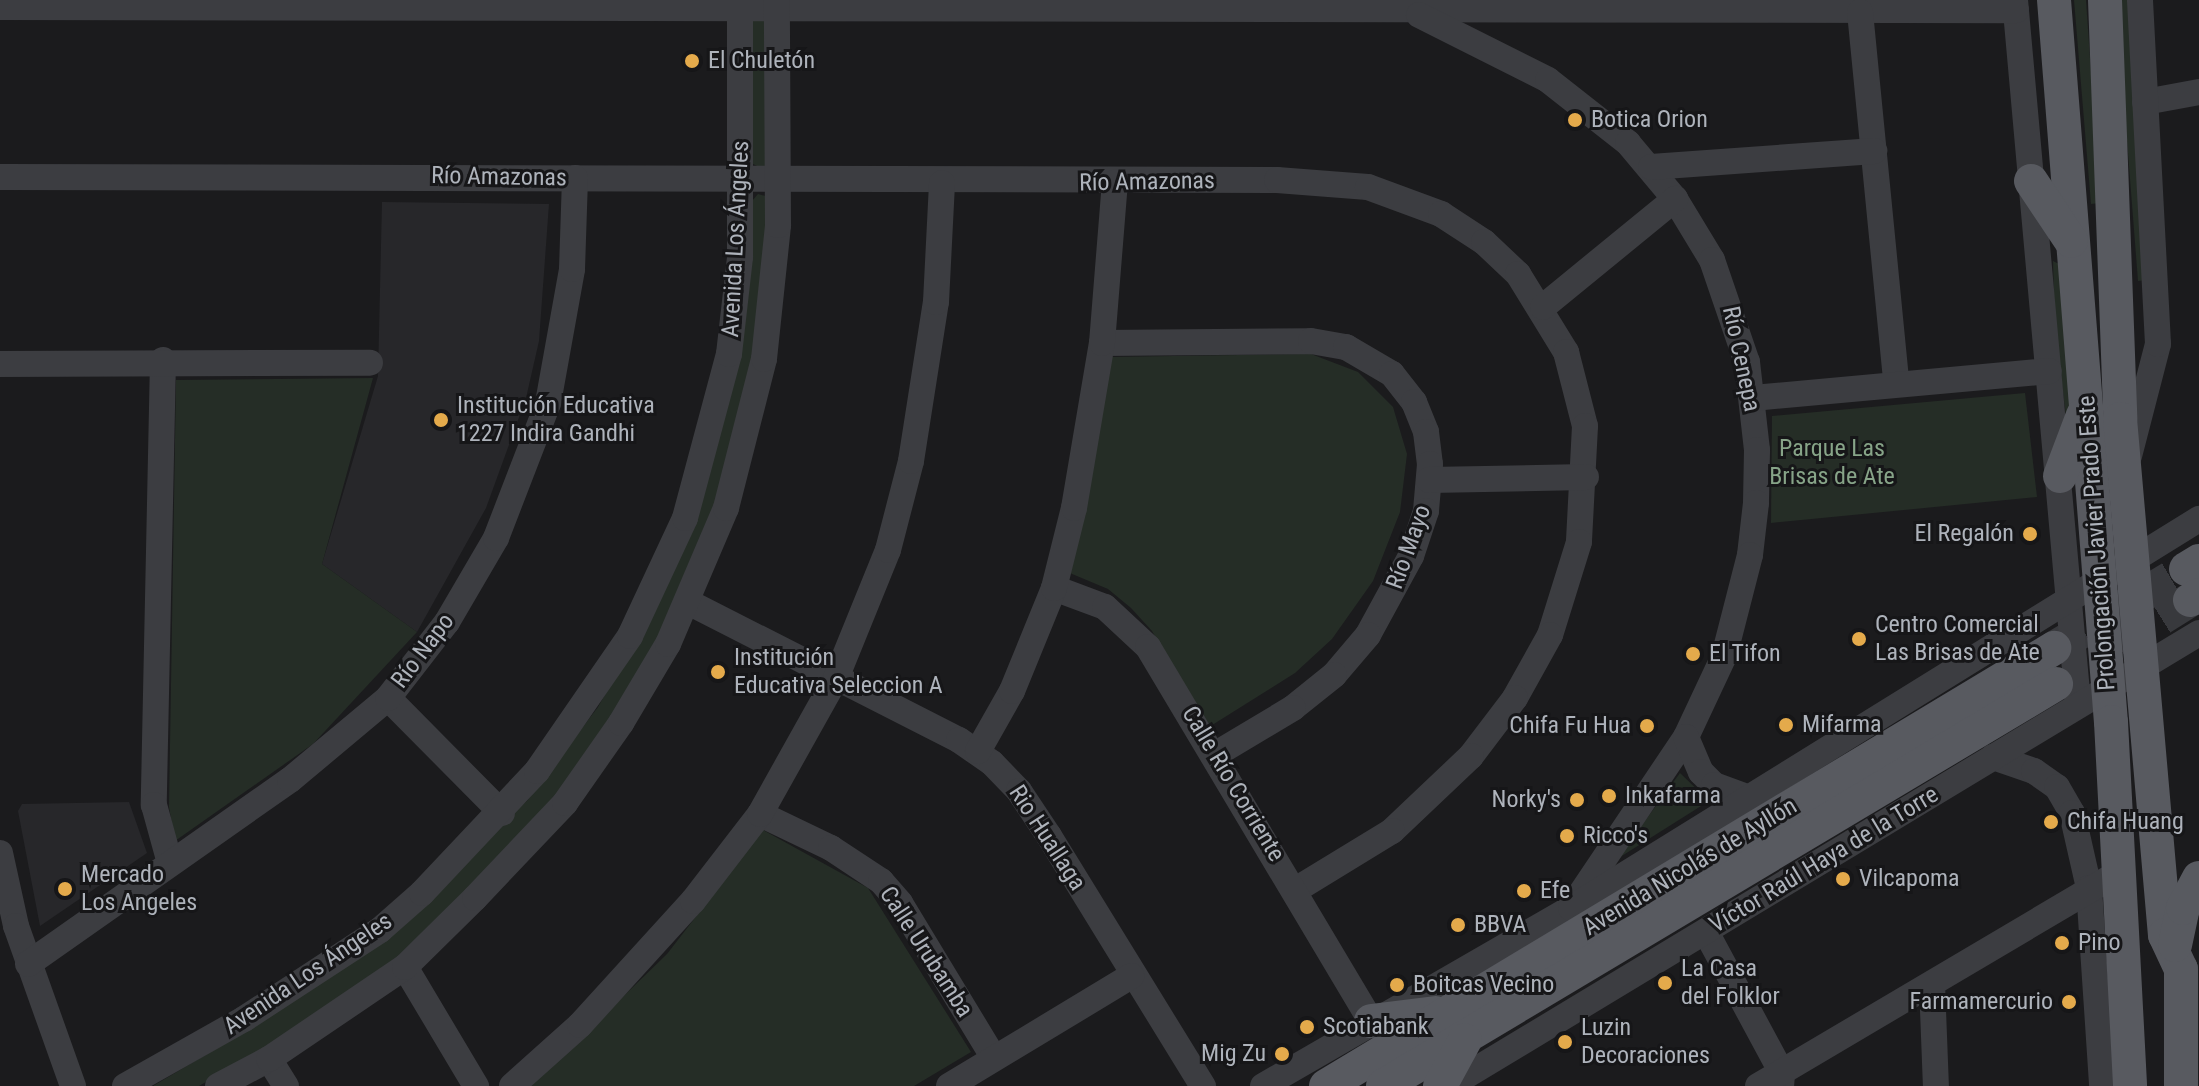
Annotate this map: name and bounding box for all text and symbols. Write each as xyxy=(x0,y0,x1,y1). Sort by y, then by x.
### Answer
place label: El Chuletón xyxy=(708,47,815,75)
marker: El Chuletón xyxy=(683,52,701,70)
place label: Botica Orion xyxy=(1591,106,1708,134)
marker: Botica Orion xyxy=(1566,111,1584,129)
street label: Avenida Los Ángeles xyxy=(716,140,756,338)
street label: Río Amazonas xyxy=(431,161,567,193)
street label: Río Amazonas xyxy=(1079,166,1215,198)
street label: Río Cenepa xyxy=(1716,304,1766,414)
place label: Institución Educativa 1227 Indira Gandhi xyxy=(457,392,655,448)
street label: Prolongación Javier Prado Este xyxy=(2072,394,2122,692)
marker: Institución Educativa 1227 Indira Gandhi xyxy=(432,411,450,429)
park label: Parque Las Brisas de Ate xyxy=(1769,435,1895,491)
street label: Río Mayo xyxy=(1381,501,1437,593)
place label: El Regalón xyxy=(1915,520,2014,548)
marker: El Regalón xyxy=(2021,525,2039,543)
street label: Río Napo xyxy=(386,608,460,694)
place label: Centro Comercial Las Brisas de Ate xyxy=(1875,611,2040,667)
marker: Centro Comercial Las Brisas de Ate xyxy=(1850,630,1868,648)
place label: El Tifon xyxy=(1709,640,1781,668)
place label: Institución Educativa Seleccion A xyxy=(734,644,943,700)
marker: El Tifon xyxy=(1684,645,1702,663)
marker: Institución Educativa Seleccion A xyxy=(709,663,727,681)
street label: Calle Río Corriente xyxy=(1175,701,1291,867)
place label: Mifarma xyxy=(1802,711,1882,739)
place label: Chifa Fu Hua xyxy=(1509,712,1631,740)
marker: Mifarma xyxy=(1777,716,1795,734)
marker: Chifa Fu Hua xyxy=(1638,717,1656,735)
street label: Rio Huallaga xyxy=(1002,780,1092,896)
street label: Víctor Raúl Haya de la Torre xyxy=(1704,780,1944,940)
place label: Inkafarma xyxy=(1625,782,1721,810)
place label: Norky's xyxy=(1492,786,1561,814)
marker: Inkafarma xyxy=(1600,787,1618,805)
marker: Norky's xyxy=(1568,791,1586,809)
street label: Avenida Nicolás de Ayllón xyxy=(1578,792,1802,942)
place label: Chifa Huang xyxy=(2067,808,2184,836)
marker: Chifa Huang xyxy=(2042,813,2060,831)
place label: Ricco's xyxy=(1583,822,1648,850)
marker: Ricco's xyxy=(1558,827,1576,845)
place label: Mercado Los Angeles xyxy=(81,861,197,917)
place label: Vilcapoma xyxy=(1859,865,1960,893)
marker: Vilcapoma xyxy=(1834,870,1852,888)
place label: Efe xyxy=(1540,877,1570,905)
marker: Mercado Los Angeles xyxy=(56,880,74,898)
street label: Calle Urubamba xyxy=(873,881,979,1023)
marker: Efe xyxy=(1515,882,1533,900)
street label: Avenida Los Ángeles xyxy=(218,907,398,1041)
place label: BBVA xyxy=(1474,911,1526,939)
marker: BBVA xyxy=(1449,916,1467,934)
place label: Pino xyxy=(2078,929,2120,957)
marker: Pino xyxy=(2053,934,2071,952)
place label: La Casa del Folklor xyxy=(1681,955,1780,1011)
place label: Boitcas Vecino xyxy=(1413,971,1554,999)
marker: La Casa del Folklor xyxy=(1656,974,1674,992)
marker: Boitcas Vecino xyxy=(1388,976,1406,994)
place label: Farmamercurio xyxy=(1910,988,2053,1016)
marker: Farmamercurio xyxy=(2060,993,2078,1011)
place label: Scotiabank xyxy=(1323,1013,1428,1041)
place label: Luzin Decoraciones xyxy=(1581,1014,1710,1070)
marker: Scotiabank xyxy=(1298,1018,1316,1036)
marker: Luzin Decoraciones xyxy=(1556,1033,1574,1051)
place label: Mig Zu xyxy=(1201,1040,1266,1068)
marker: Mig Zu xyxy=(1273,1045,1291,1063)

